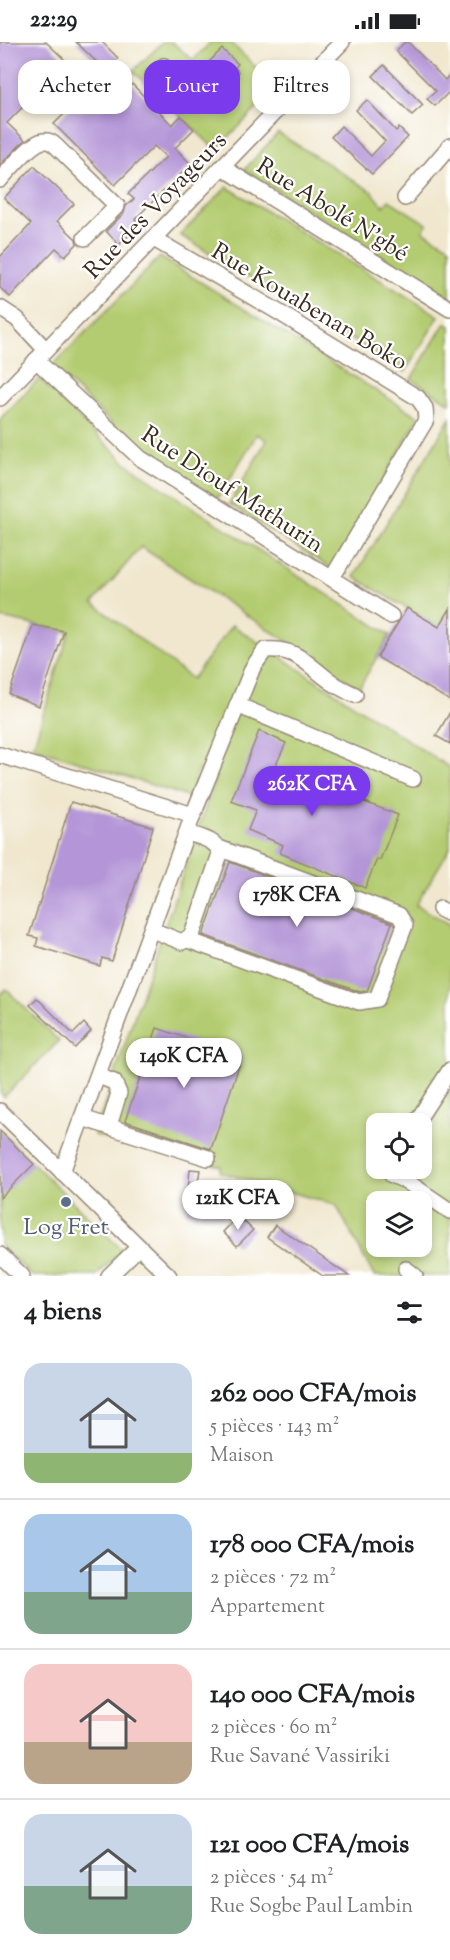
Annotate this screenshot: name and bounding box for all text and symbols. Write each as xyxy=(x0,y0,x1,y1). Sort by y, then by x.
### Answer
text: 22:29 xyxy=(30,5,77,37)
chip: Acheter xyxy=(18,60,132,114)
chip: Louer xyxy=(144,60,240,114)
chip: Filtres xyxy=(252,60,350,114)
street label: Rue des Voyageurs xyxy=(77,125,236,288)
street label: Rue Abolé N'gbé xyxy=(249,150,415,271)
street label: Rue Kouabenan Boko xyxy=(204,236,414,380)
street label: Rue Diouf Mathurin xyxy=(134,419,330,563)
pin: 262K CFA xyxy=(250,766,374,817)
text: 262K CFA xyxy=(267,771,357,800)
pin: 178K CFA xyxy=(235,877,359,928)
text: 178K CFA xyxy=(253,882,341,911)
pin: 140K CFA xyxy=(122,1038,246,1089)
text: 140K CFA xyxy=(140,1043,228,1072)
map controls xyxy=(366,1113,432,1257)
button: locate xyxy=(366,1113,432,1179)
pin: 121K CFA xyxy=(176,1180,300,1231)
text: 121K CFA xyxy=(196,1185,280,1214)
button: layers xyxy=(366,1191,432,1257)
marker: Log Fret xyxy=(59,1195,73,1209)
place label: Log Fret xyxy=(23,1211,109,1245)
text: 4 biens xyxy=(24,1294,102,1331)
icon: filters xyxy=(393,1296,426,1329)
text: 262 000 CFA/mois xyxy=(210,1376,416,1413)
icon: home xyxy=(72,1387,144,1459)
text: 5 pièces · 143 m² xyxy=(210,1413,339,1442)
text: Maison xyxy=(210,1442,274,1471)
text: 178 000 CFA/mois xyxy=(210,1527,414,1564)
icon: home xyxy=(72,1538,144,1610)
text: 2 pièces · 72 m² xyxy=(210,1564,336,1593)
text: Appartement xyxy=(210,1593,325,1622)
text: 140 000 CFA/mois xyxy=(210,1677,415,1714)
icon: home xyxy=(72,1688,144,1760)
text: 2 pièces · 60 m² xyxy=(210,1714,337,1743)
text: Rue Savané Vassiriki xyxy=(210,1743,390,1772)
text: 121 000 CFA/mois xyxy=(210,1827,409,1864)
icon: home xyxy=(72,1838,144,1910)
text: 2 pièces · 54 m² xyxy=(210,1864,334,1893)
text: Rue Sogbe Paul Lambin xyxy=(210,1893,413,1922)

